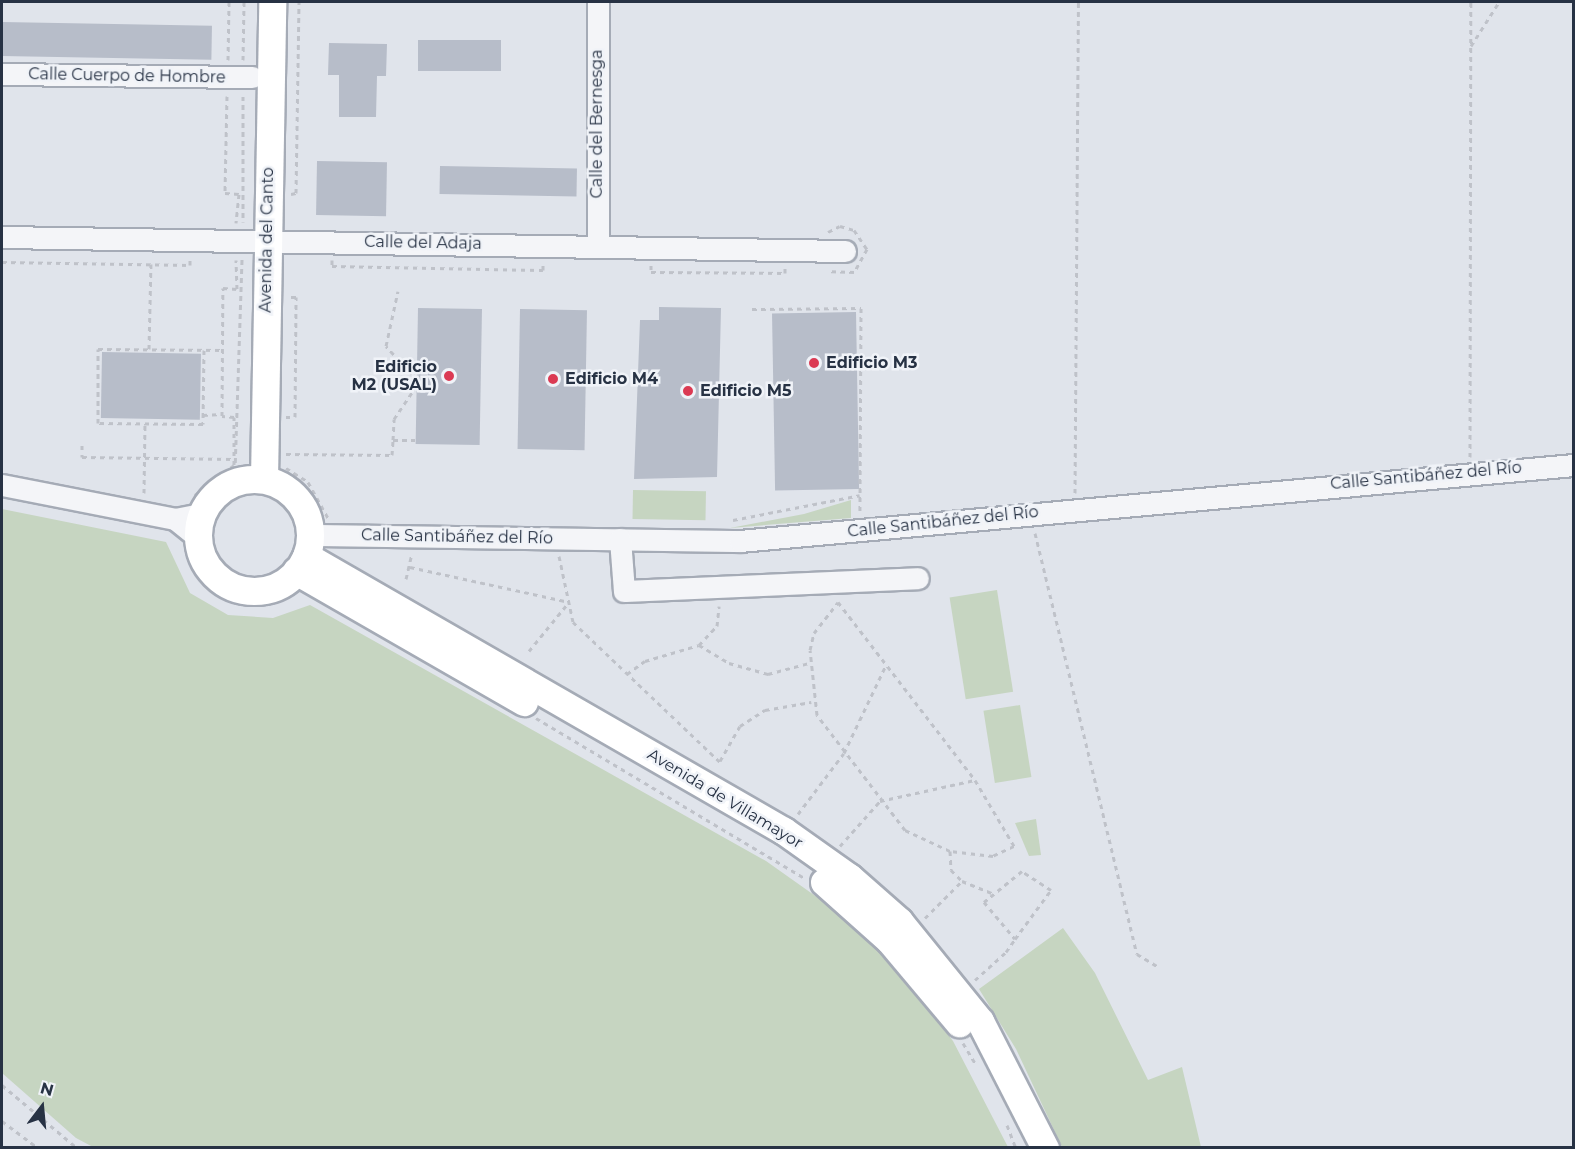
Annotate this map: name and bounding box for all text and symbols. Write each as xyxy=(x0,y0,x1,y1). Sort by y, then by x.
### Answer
street label: Calle del Bernesga xyxy=(587,50,607,198)
street label: Calle Cuerpo de Hombre xyxy=(28,65,226,87)
street label: Avenida del Canto xyxy=(256,167,278,313)
street label: Calle del Adaja xyxy=(364,232,482,254)
place label: Edificio M3 xyxy=(826,353,918,373)
marker: Edificio M3 xyxy=(807,356,821,370)
place label: Edificio M2 (USAL) xyxy=(352,357,437,395)
marker: Edificio M2 (USAL) xyxy=(442,369,456,383)
place label: Edificio M4 xyxy=(565,369,658,389)
marker: Edificio M4 xyxy=(546,372,560,386)
place label: Edificio M5 xyxy=(700,381,792,401)
marker: Edificio M5 xyxy=(681,384,695,398)
street label: Calle Santibáñez del Río xyxy=(1330,458,1522,494)
street label: Calle Santibáñez del Río xyxy=(847,502,1039,542)
street label: Calle Santibáñez del Río xyxy=(361,526,553,548)
street label: Avenida de Villamayor xyxy=(644,745,806,853)
north arrow xyxy=(12,1077,72,1137)
text: N xyxy=(38,1078,56,1100)

